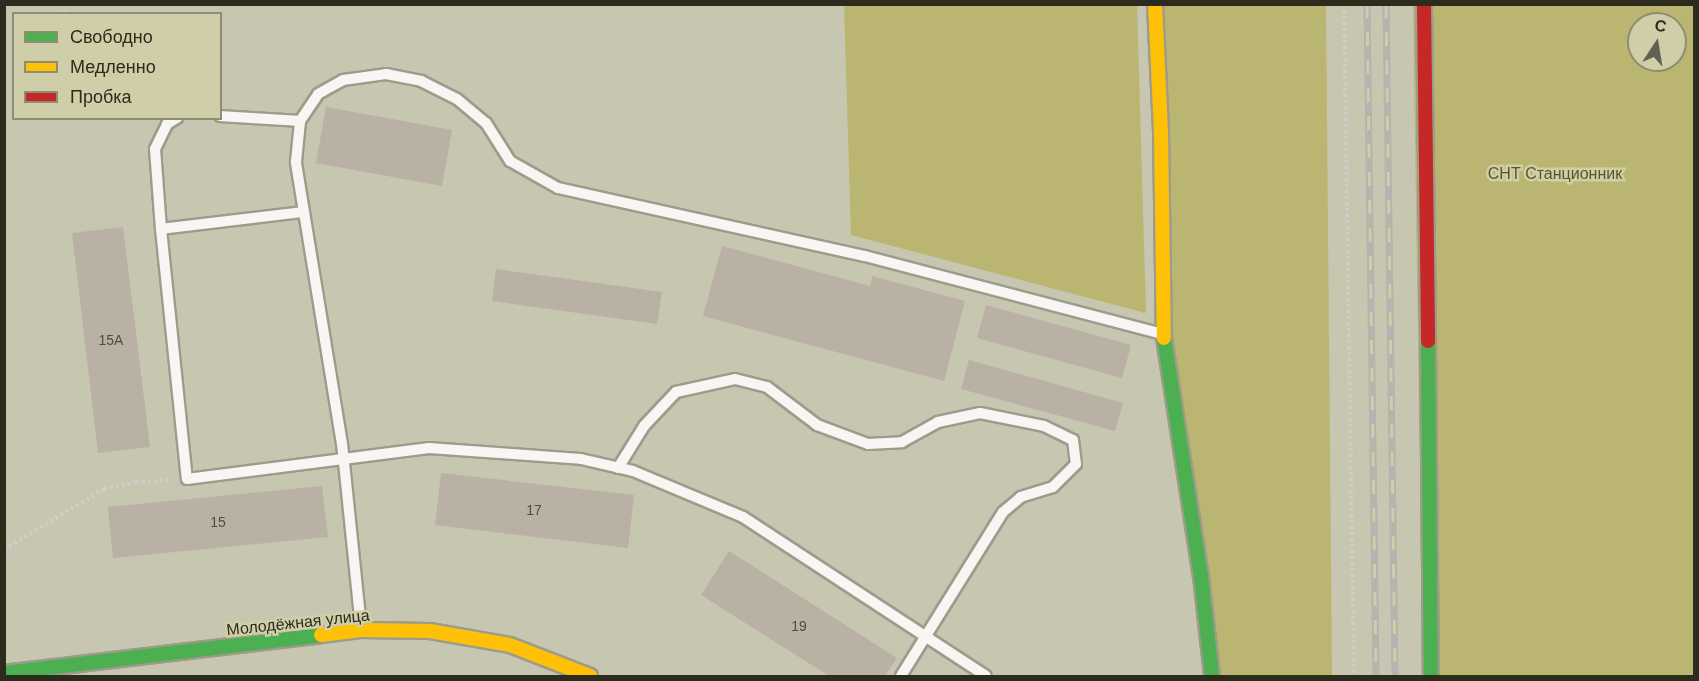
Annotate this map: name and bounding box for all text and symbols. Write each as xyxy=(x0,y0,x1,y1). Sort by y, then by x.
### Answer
legend xyxy=(12,12,222,120)
north arrow xyxy=(1627,12,1687,72)
text: С xyxy=(1653,16,1668,35)
text: Свободно xyxy=(70,27,153,47)
text: Медленно xyxy=(70,57,156,77)
text: Пробка xyxy=(70,87,132,107)
park label: СНТ Станционник xyxy=(1488,164,1622,184)
house number: 15А xyxy=(99,332,123,348)
house number: 17 xyxy=(526,502,542,518)
house number: 15 xyxy=(210,514,226,530)
street label: Молодёжная улица xyxy=(225,606,371,640)
house number: 19 xyxy=(791,618,807,634)

